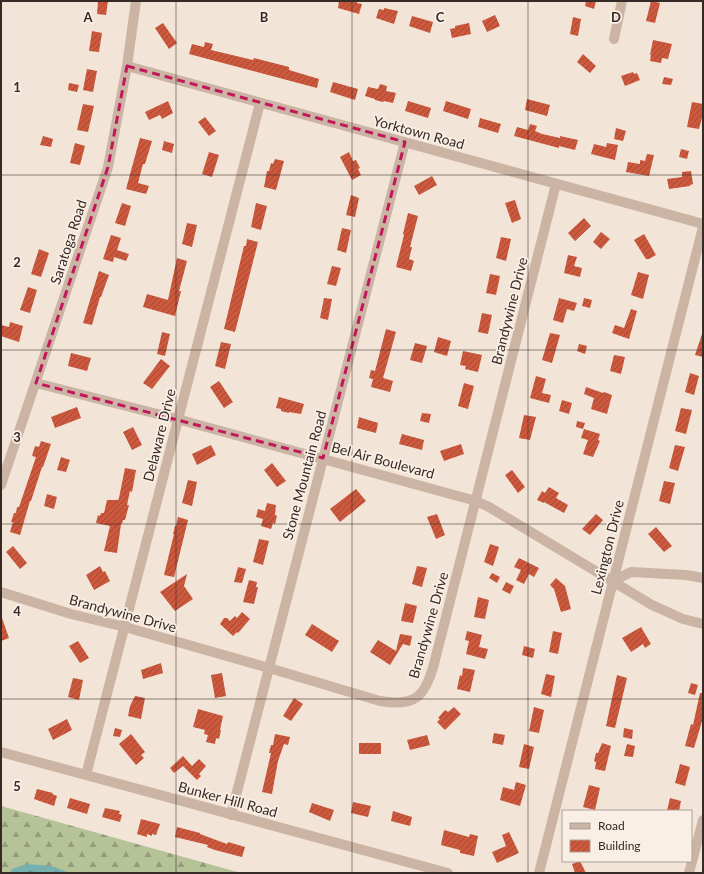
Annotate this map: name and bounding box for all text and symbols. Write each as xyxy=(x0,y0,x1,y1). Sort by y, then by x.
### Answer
text: A xyxy=(82,9,93,25)
text: B xyxy=(260,9,269,25)
text: C xyxy=(436,9,445,25)
text: D xyxy=(611,9,621,25)
text: 1 xyxy=(13,79,21,95)
street label: Yorktown Road xyxy=(372,112,466,152)
street label: Saratoga Road xyxy=(46,197,90,287)
text: 2 xyxy=(13,254,21,270)
street label: Brandywine Drive xyxy=(487,255,531,367)
street label: Delaware Drive xyxy=(139,387,179,483)
street label: Stone Mountain Road xyxy=(279,409,329,541)
text: 3 xyxy=(13,429,21,445)
street label: Bel Air Boulevard xyxy=(330,438,436,482)
street label: Lexington Drive xyxy=(587,498,627,596)
street label: Brandywine Drive xyxy=(405,570,451,680)
street label: Brandywine Drive xyxy=(68,591,178,635)
text: 4 xyxy=(13,603,21,619)
text: 5 xyxy=(13,778,21,794)
street label: Bunker Hill Road xyxy=(176,778,280,820)
legend xyxy=(562,810,692,862)
text: Road xyxy=(598,818,625,833)
text: Building xyxy=(598,838,641,853)

